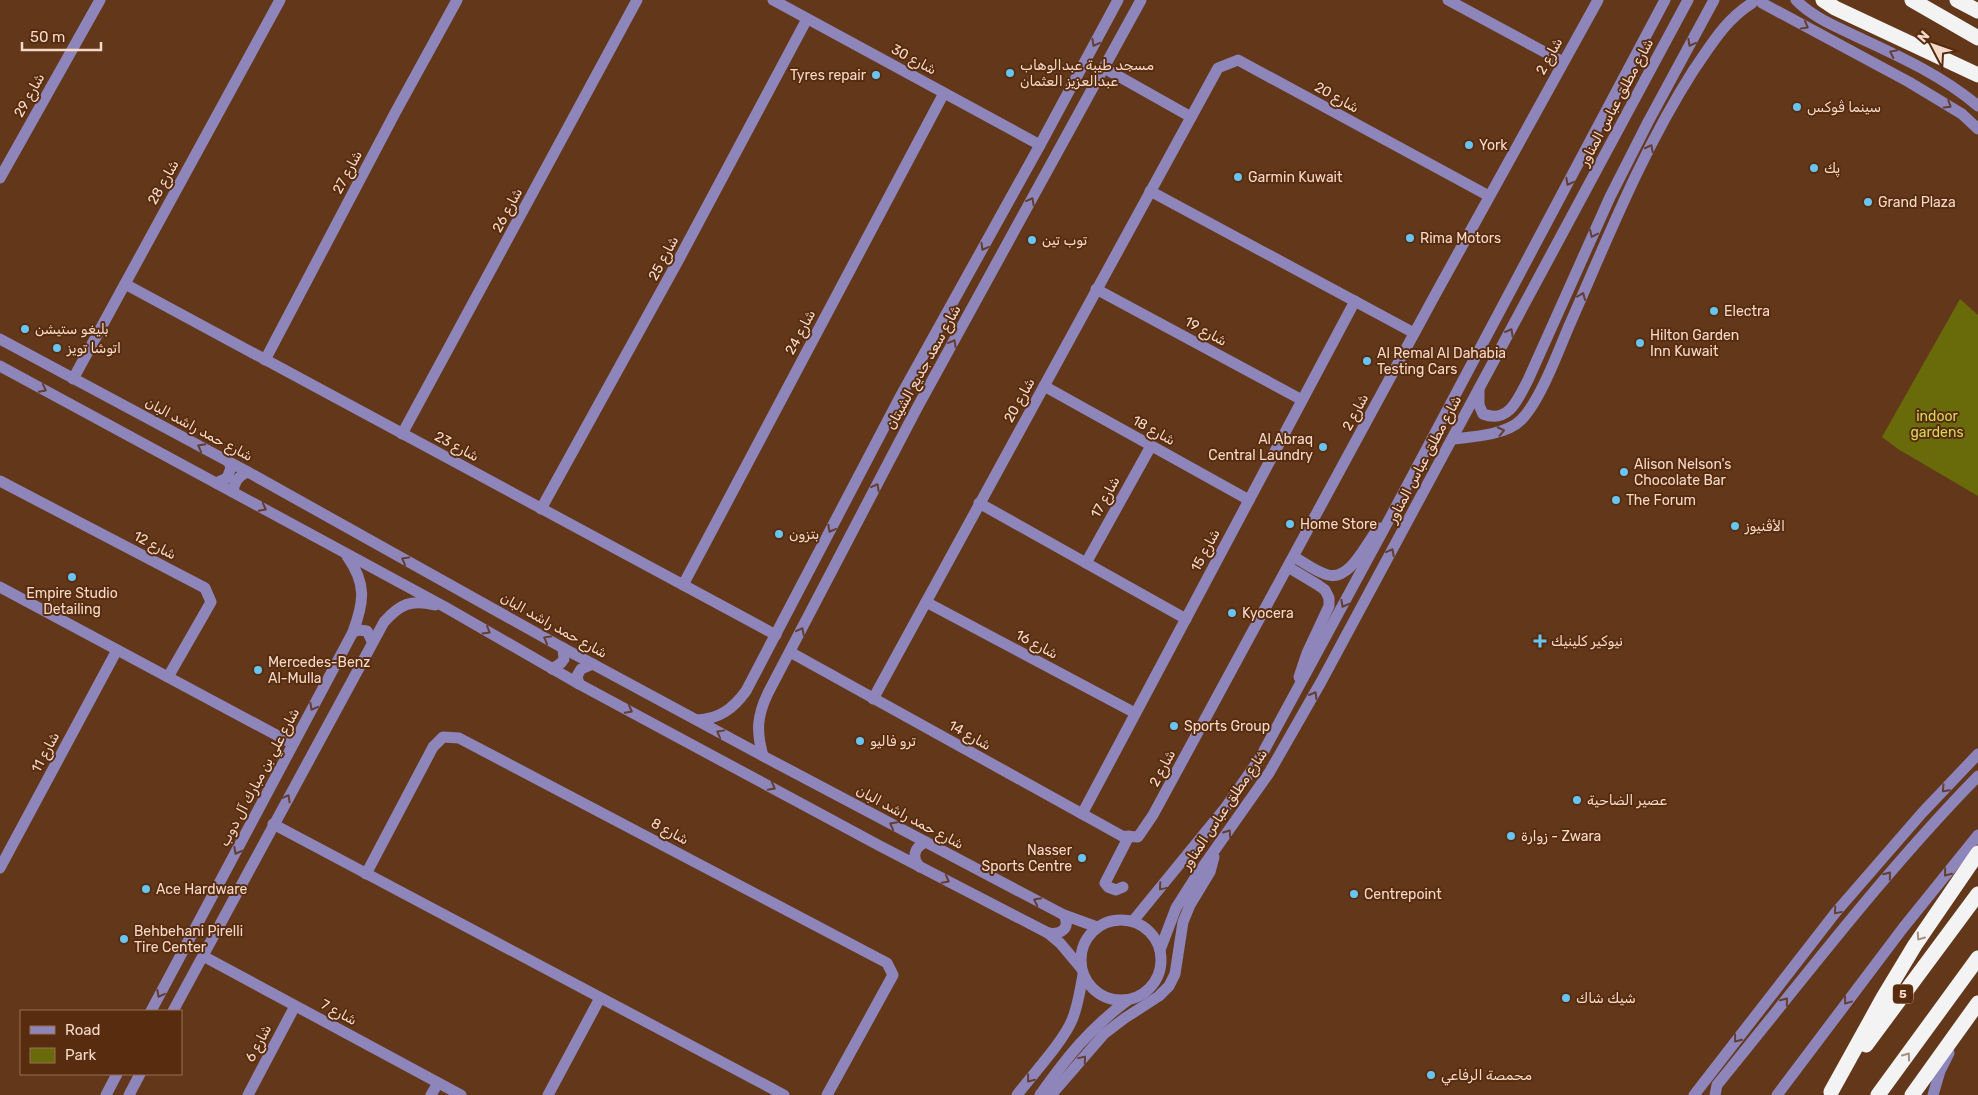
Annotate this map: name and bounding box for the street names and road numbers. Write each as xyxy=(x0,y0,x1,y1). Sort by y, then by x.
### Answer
street label: شارع 2 xyxy=(1532,35,1568,79)
street label: شارع مطلق عباس المناور xyxy=(1575,36,1659,171)
street label: شارع 30 xyxy=(887,41,939,80)
street label: شارع 29 xyxy=(10,70,50,121)
street label: شارع 20 xyxy=(1310,78,1362,118)
street label: شارع 27 xyxy=(329,148,368,198)
street label: شارع 28 xyxy=(144,157,184,209)
street label: شارع 26 xyxy=(489,185,528,236)
street label: شارع 25 xyxy=(645,233,684,284)
street label: شارع سعد جديع الشيتان xyxy=(882,302,966,433)
street label: شارع 24 xyxy=(782,307,821,358)
street label: شارع 19 xyxy=(1181,313,1230,352)
street label: شارع 20 xyxy=(1000,375,1040,427)
street label: شارع 2 xyxy=(1339,391,1374,435)
street label: شارع مطلق عباس المناور xyxy=(1383,393,1467,528)
street label: شارع حمد راشد البان xyxy=(141,394,256,467)
street label: شارع 18 xyxy=(1128,412,1178,451)
street label: شارع 23 xyxy=(431,428,482,467)
street label: شارع 17 xyxy=(1087,474,1125,522)
street label: شارع 15 xyxy=(1187,526,1225,575)
street label: شارع 12 xyxy=(130,528,179,565)
street label: شارع حمد راشد البان xyxy=(496,589,610,664)
street label: شارع 16 xyxy=(1012,626,1061,664)
street label: شارع علي بن مبارك آل دوب xyxy=(216,705,305,850)
street label: شارع 14 xyxy=(945,717,994,756)
street label: شارع 11 xyxy=(28,729,65,776)
street label: شارع مطلق عباس المناور xyxy=(1177,746,1273,875)
street label: شارع 2 xyxy=(1146,747,1181,791)
street label: شارع حمد راشد البان xyxy=(852,782,967,855)
street label: شارع 8 xyxy=(647,814,692,850)
road number: 5 xyxy=(1893,984,1913,1004)
street label: شارع 7 xyxy=(317,996,360,1031)
street label: شارع 6 xyxy=(242,1022,277,1066)

